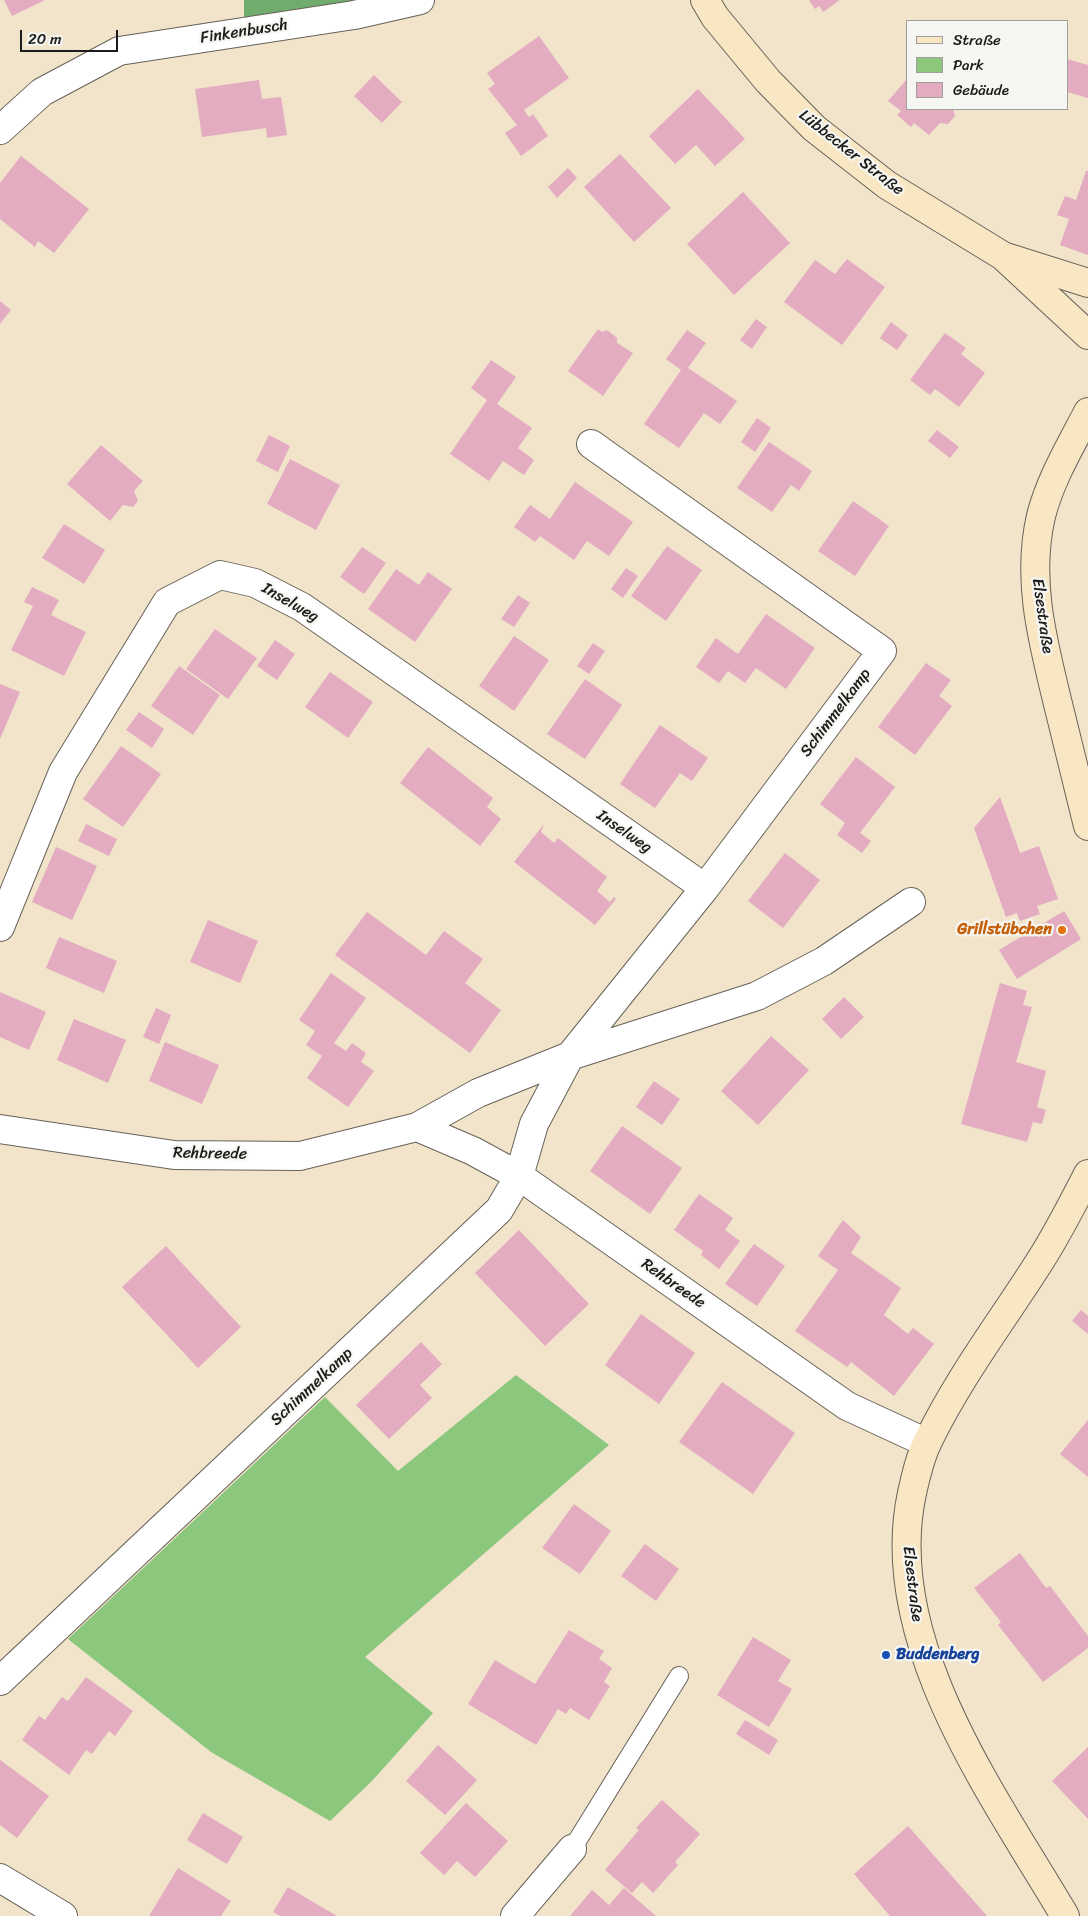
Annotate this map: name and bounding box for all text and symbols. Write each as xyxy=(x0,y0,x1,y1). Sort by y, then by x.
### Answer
street label: Finkenbusch xyxy=(199,16,289,48)
scale bar xyxy=(22,20,120,52)
legend xyxy=(906,20,1068,110)
text: 20 m xyxy=(28,26,62,52)
text: Straße xyxy=(953,27,1001,53)
text: Park xyxy=(953,52,984,78)
text: Gebäude xyxy=(953,77,1009,103)
street label: Lübbecker Straße xyxy=(795,106,907,200)
street label: Elsestraße xyxy=(1027,577,1057,655)
street label: Inselweg xyxy=(258,579,322,627)
street label: Schimmelkamp xyxy=(797,665,875,761)
street label: Inselweg xyxy=(593,806,655,858)
place label: Grillstübchen xyxy=(957,920,1052,940)
marker: Grillstübchen xyxy=(1056,924,1068,936)
street label: Rehbreede xyxy=(173,1144,247,1164)
street label: Rehbreede xyxy=(637,1255,709,1313)
street label: Schimmelkamp xyxy=(267,1344,357,1430)
street label: Elsestraße xyxy=(898,1545,926,1623)
place label: Buddenberg xyxy=(896,1645,980,1665)
marker: Buddenberg xyxy=(880,1649,892,1661)

